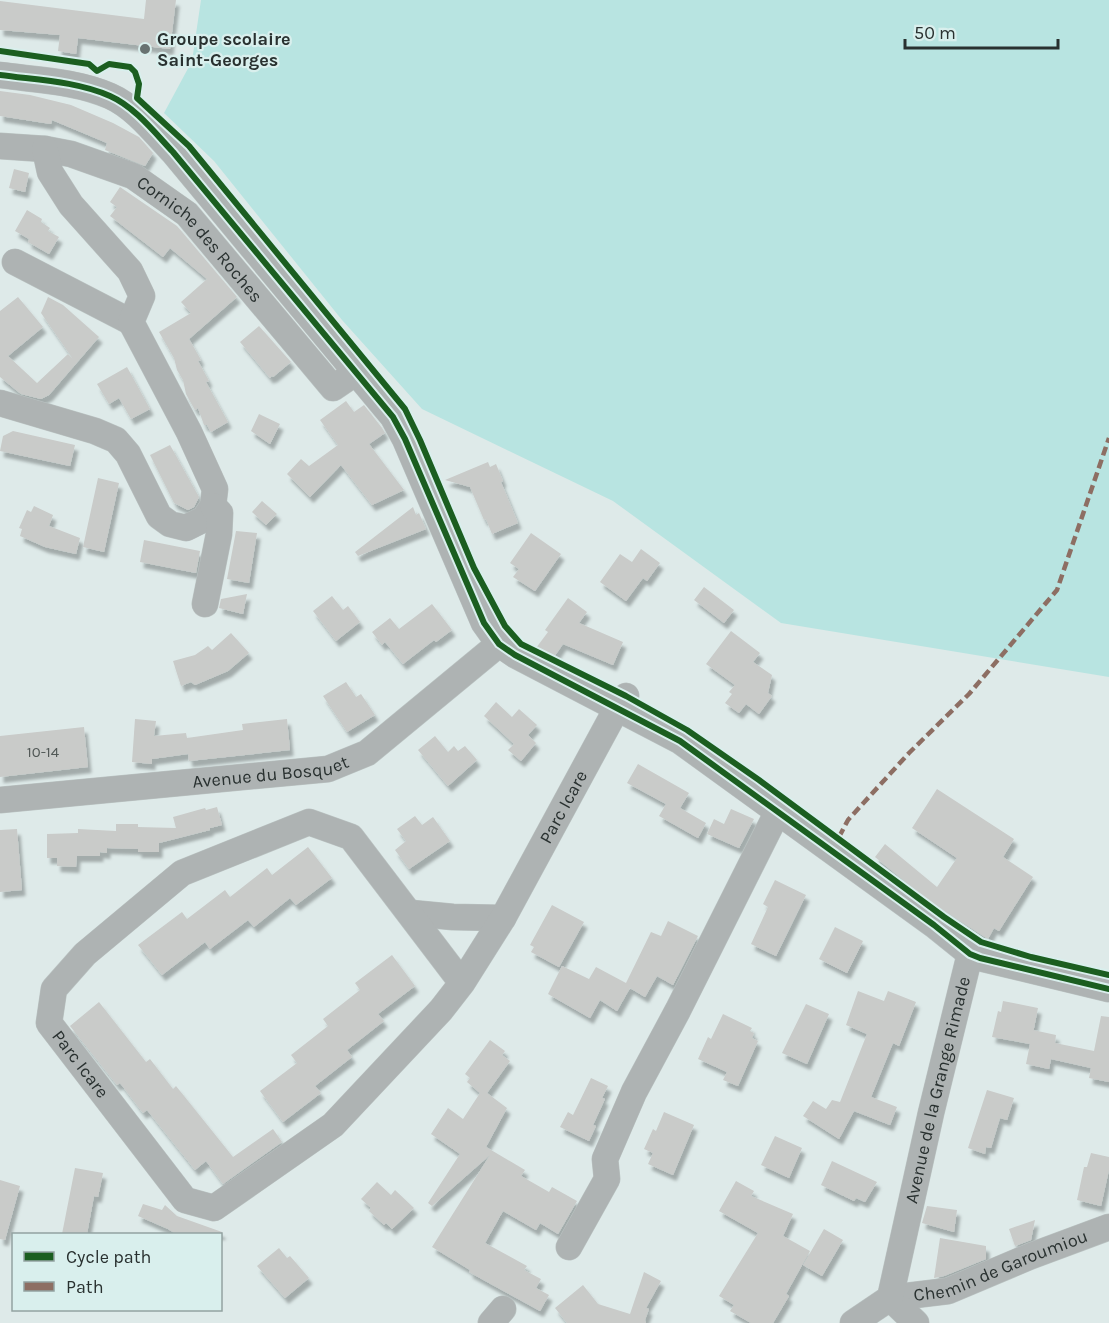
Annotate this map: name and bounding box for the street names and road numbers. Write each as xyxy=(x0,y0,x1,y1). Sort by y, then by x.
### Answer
street label: Corniche des Roches xyxy=(133,171,267,307)
street label: Avenue du Bosquet xyxy=(191,751,352,793)
street label: Parc Icare xyxy=(535,766,592,847)
street label: Avenue de la Grange Rimade xyxy=(900,974,975,1206)
street label: Parc Icare xyxy=(47,1026,114,1102)
street label: Chemin de Garoumiou xyxy=(912,1225,1091,1306)

